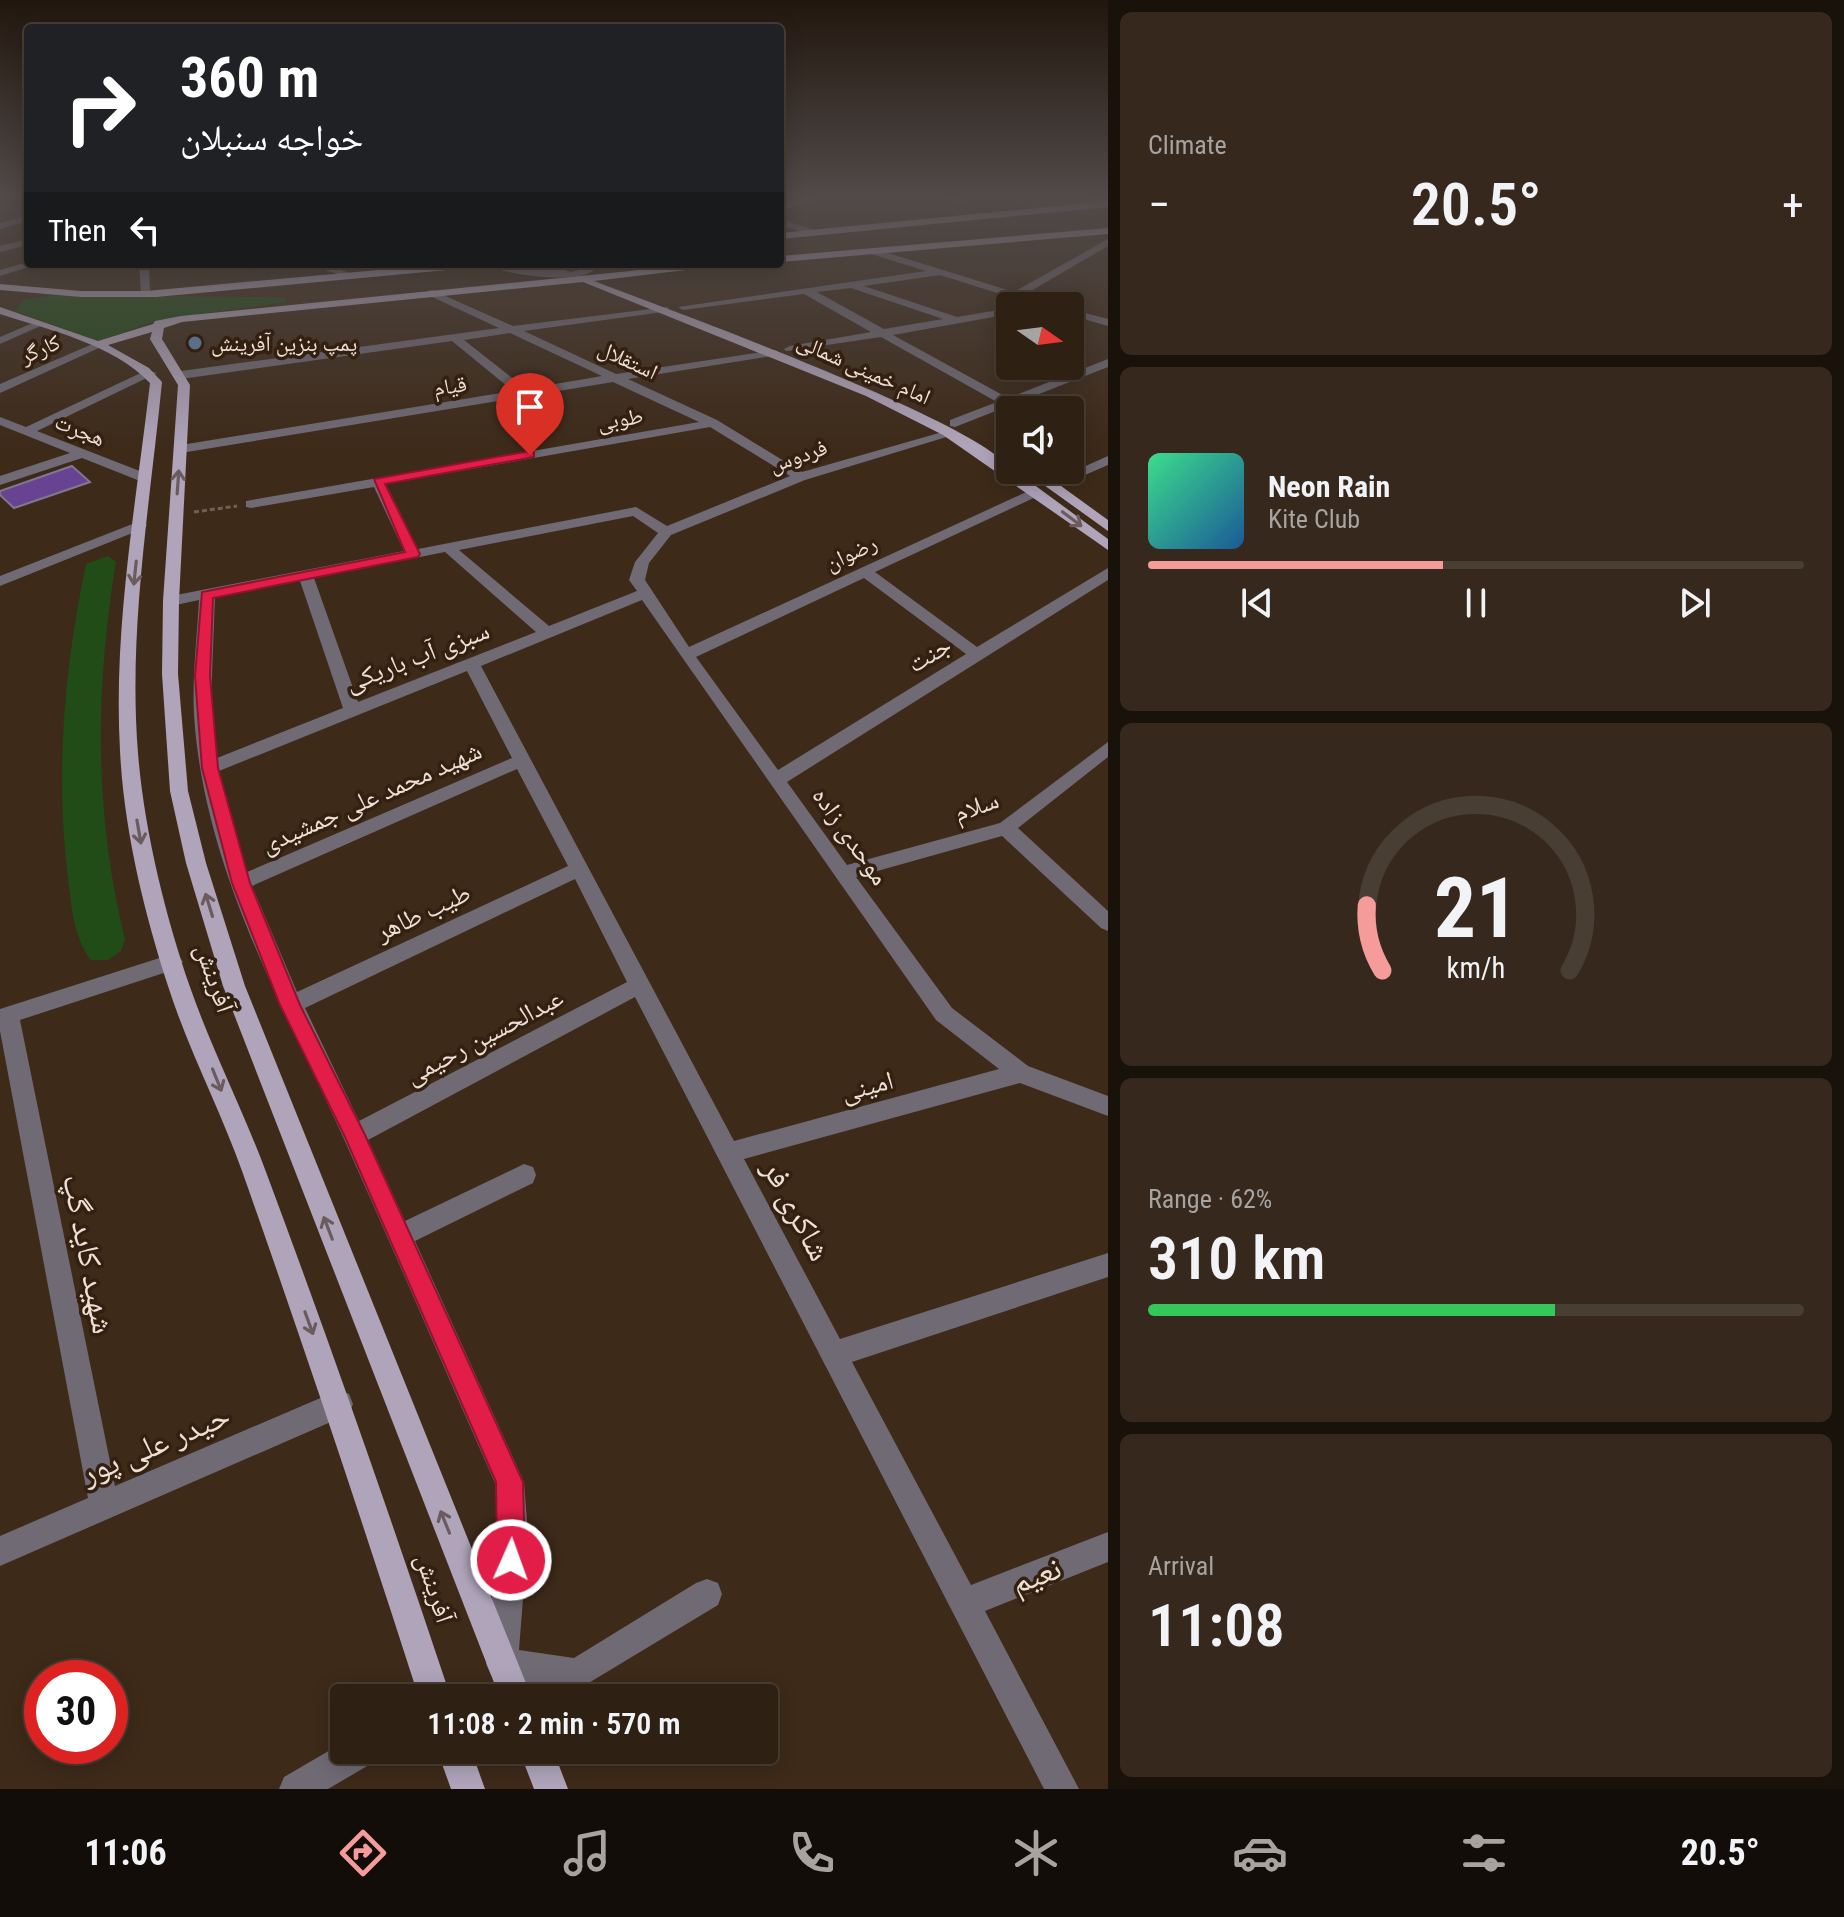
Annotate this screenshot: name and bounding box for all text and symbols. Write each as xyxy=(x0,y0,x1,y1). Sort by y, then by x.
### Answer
text: 360 m xyxy=(180,45,319,111)
icon: right xyxy=(48,56,152,160)
text: خواجه سنبلان xyxy=(180,117,364,159)
text: Climate xyxy=(1148,130,1227,160)
text: 20.5° xyxy=(1411,169,1541,240)
text: − xyxy=(1148,179,1170,231)
text: + xyxy=(1782,179,1804,231)
icon: left xyxy=(123,208,167,252)
text: Then xyxy=(48,213,107,248)
north arrow xyxy=(996,292,1084,380)
map controls xyxy=(996,292,1084,484)
street label: امام خمینی شمالی xyxy=(793,328,934,411)
street label: کارگر xyxy=(15,329,64,369)
place label: پمپ بنزین آفرینش xyxy=(211,331,357,357)
marker: پمپ بنزین آفرینش xyxy=(186,334,204,352)
street label: استقلال xyxy=(594,335,662,385)
street label: قیام xyxy=(432,371,469,403)
pin xyxy=(496,373,564,455)
icon: arrive xyxy=(508,385,552,429)
button: sound xyxy=(996,396,1084,484)
street label: طوبی xyxy=(595,403,645,436)
street label: هجرت xyxy=(51,409,109,451)
street label: فردوس xyxy=(766,434,831,479)
one-way arrow xyxy=(171,469,186,496)
text: Neon Rain xyxy=(1268,469,1390,504)
text: Kite Club xyxy=(1268,504,1360,534)
one-way arrow xyxy=(1061,511,1082,528)
street label: رضوان xyxy=(821,530,881,577)
one-way arrow xyxy=(127,559,142,586)
icon: previous xyxy=(1235,581,1279,625)
icon: pause xyxy=(1454,581,1498,625)
icon: next xyxy=(1673,581,1717,625)
street label: سبزی آب باریکی xyxy=(341,615,494,698)
street label: جنت xyxy=(902,629,956,679)
street label: شهید محمد علی جمشیدی xyxy=(256,735,486,860)
street label: موحدی زاده xyxy=(806,781,896,891)
street label: سلام xyxy=(949,784,1004,831)
one-way arrow xyxy=(133,819,148,844)
text: 21 xyxy=(1434,859,1518,956)
street label: طیب طاهر xyxy=(370,877,475,947)
one-way arrow xyxy=(201,893,216,919)
street label: آفرینش xyxy=(188,940,241,1018)
text: km/h xyxy=(1447,951,1505,985)
street label: عبدالحسین رحیمی xyxy=(400,982,568,1091)
street label: امینی xyxy=(838,1065,897,1108)
one-way arrow xyxy=(211,1067,225,1092)
street label: شاکری فر xyxy=(754,1152,839,1267)
street label: شهید کاید گپ xyxy=(55,1171,123,1337)
text: Range · 62% xyxy=(1148,1184,1272,1214)
one-way arrow xyxy=(320,1216,334,1241)
text: 310 km xyxy=(1148,1223,1325,1294)
one-way arrow xyxy=(303,1310,317,1335)
street label: حیدر علی پور xyxy=(74,1396,236,1494)
one-way arrow xyxy=(437,1510,451,1535)
position arrow xyxy=(469,1518,553,1602)
street label: نعیم xyxy=(1006,1548,1067,1604)
street label: آفرینش xyxy=(409,1550,461,1628)
text: Arrival xyxy=(1148,1551,1214,1581)
text: 11:08 xyxy=(1148,1590,1285,1661)
speed limit sign: 30 xyxy=(24,1660,128,1764)
text: 11:08 · 2 min · 570 m xyxy=(427,1706,681,1741)
icon: directions xyxy=(335,1825,391,1881)
icon: music xyxy=(559,1825,615,1881)
icon: phone xyxy=(784,1825,840,1881)
icon: climate xyxy=(1008,1825,1064,1881)
icon: car xyxy=(1232,1825,1288,1881)
icon: filters xyxy=(1456,1825,1512,1881)
text: 11:06 xyxy=(84,1832,167,1874)
text: 20.5° xyxy=(1681,1832,1760,1874)

